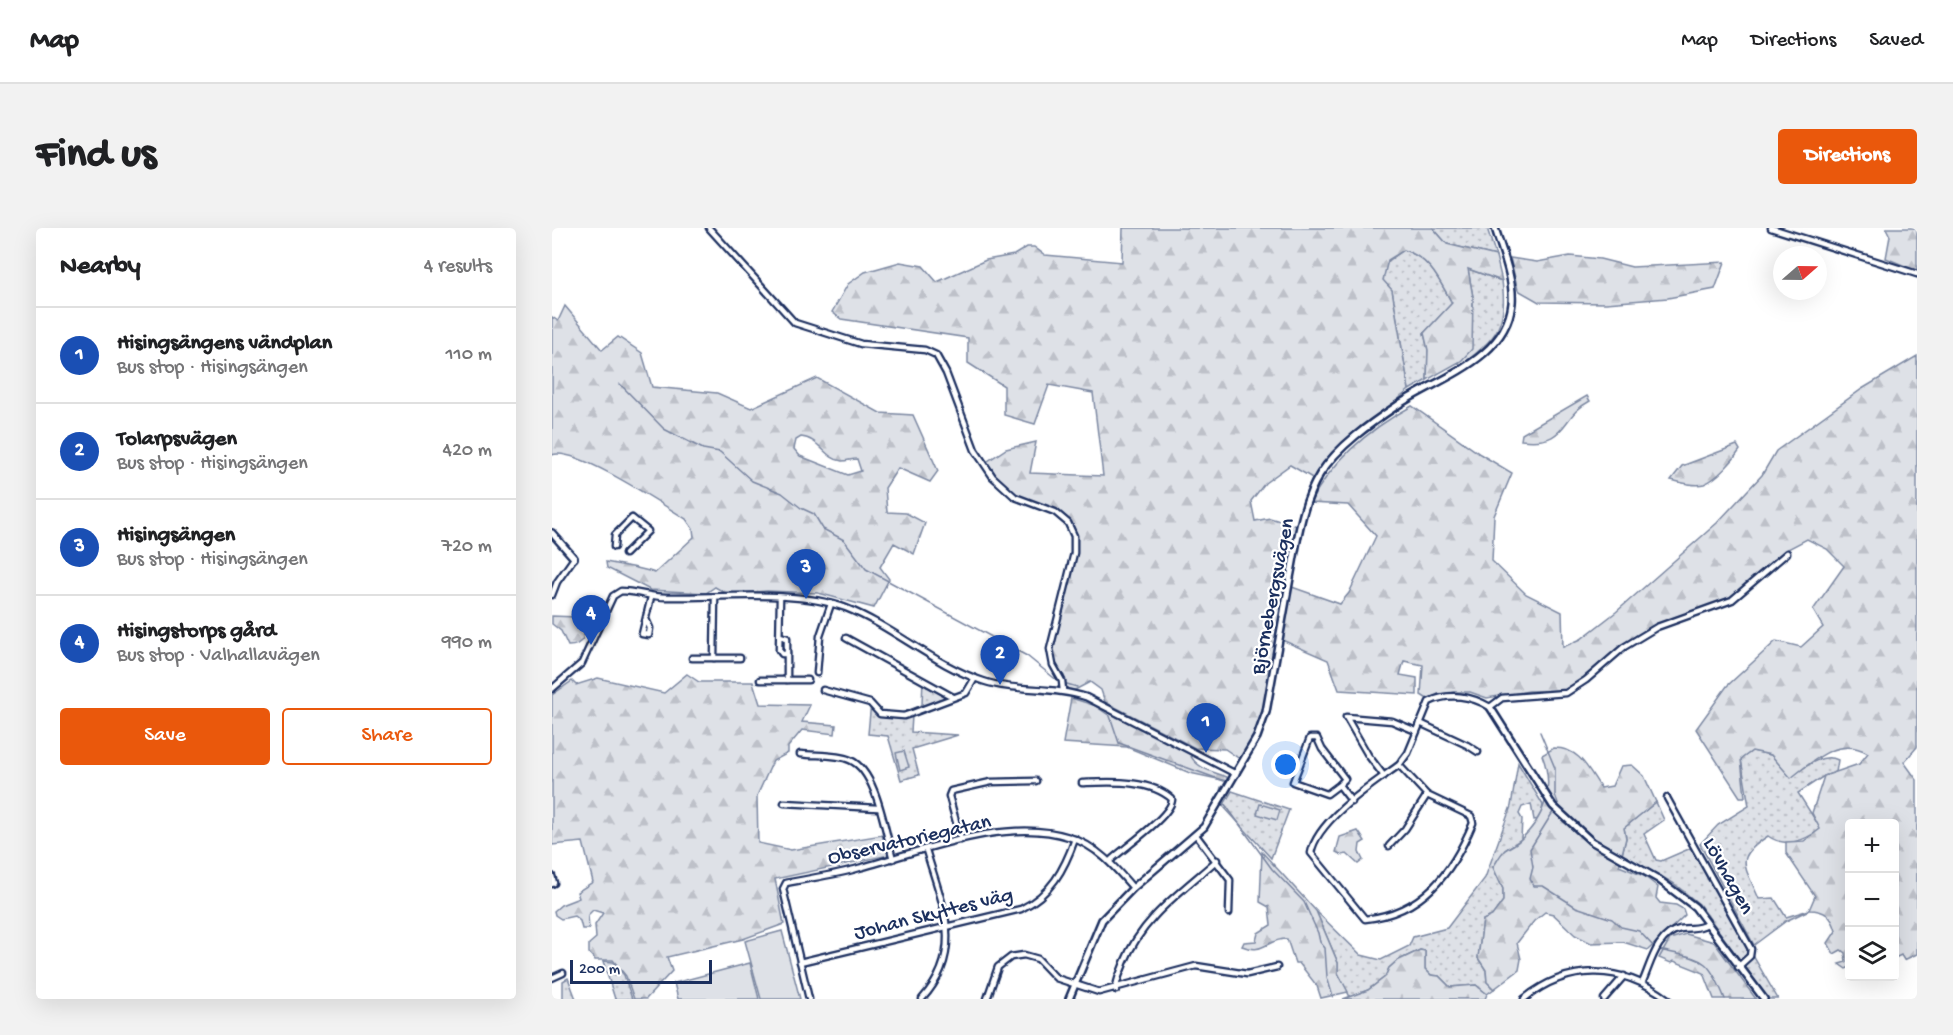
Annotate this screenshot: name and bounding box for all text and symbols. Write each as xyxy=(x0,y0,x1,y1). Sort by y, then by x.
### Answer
text: Map xyxy=(30,25,79,58)
text: Map xyxy=(1681,29,1718,54)
text: Directions xyxy=(1751,29,1836,54)
text: Saved xyxy=(1869,29,1923,54)
button: Directions xyxy=(1778,129,1917,184)
text: Find us xyxy=(36,132,156,181)
north arrow xyxy=(1773,246,1827,300)
text: Nearby xyxy=(60,252,141,283)
text: 4 results xyxy=(424,256,492,279)
text: Hisingsängens vändplan xyxy=(117,331,332,357)
text: 1 xyxy=(75,344,84,367)
text: 110 m xyxy=(446,344,492,367)
text: Bus stop · Hisingsängen xyxy=(117,357,308,380)
text: Tolarpsvägen xyxy=(117,427,237,453)
text: 2 xyxy=(75,440,84,463)
text: 420 m xyxy=(442,440,492,463)
text: Bus stop · Hisingsängen xyxy=(117,453,308,476)
street label: Björnebergsvägen xyxy=(1247,516,1302,678)
text: Hisingsängen xyxy=(117,523,235,549)
text: 3 xyxy=(74,536,85,559)
text: 720 m xyxy=(442,536,492,559)
text: Bus stop · Hisingsängen xyxy=(117,549,308,572)
pin: 3 xyxy=(786,550,826,599)
pin: 4 xyxy=(572,596,610,645)
text: Hisingstorps gård xyxy=(117,619,276,645)
text: 4 xyxy=(75,632,84,655)
text: 990 m xyxy=(442,632,492,655)
pin: 2 xyxy=(980,636,1020,685)
text: Bus stop · Valhallavägen xyxy=(117,645,320,668)
pin: 1 xyxy=(1186,704,1226,753)
button: Save xyxy=(60,708,270,765)
button: Share xyxy=(282,708,492,765)
your location xyxy=(1271,750,1300,779)
street label: Observatoriegatan xyxy=(826,810,994,872)
map controls xyxy=(1845,819,1899,981)
button: + xyxy=(1845,819,1899,873)
street label: Lövhagen xyxy=(1696,834,1758,919)
button: − xyxy=(1845,873,1899,927)
street label: Johan Skyttes väg xyxy=(852,884,1016,947)
button: layers xyxy=(1845,927,1899,981)
scale bar xyxy=(570,957,712,984)
text: 200 m xyxy=(579,961,620,980)

